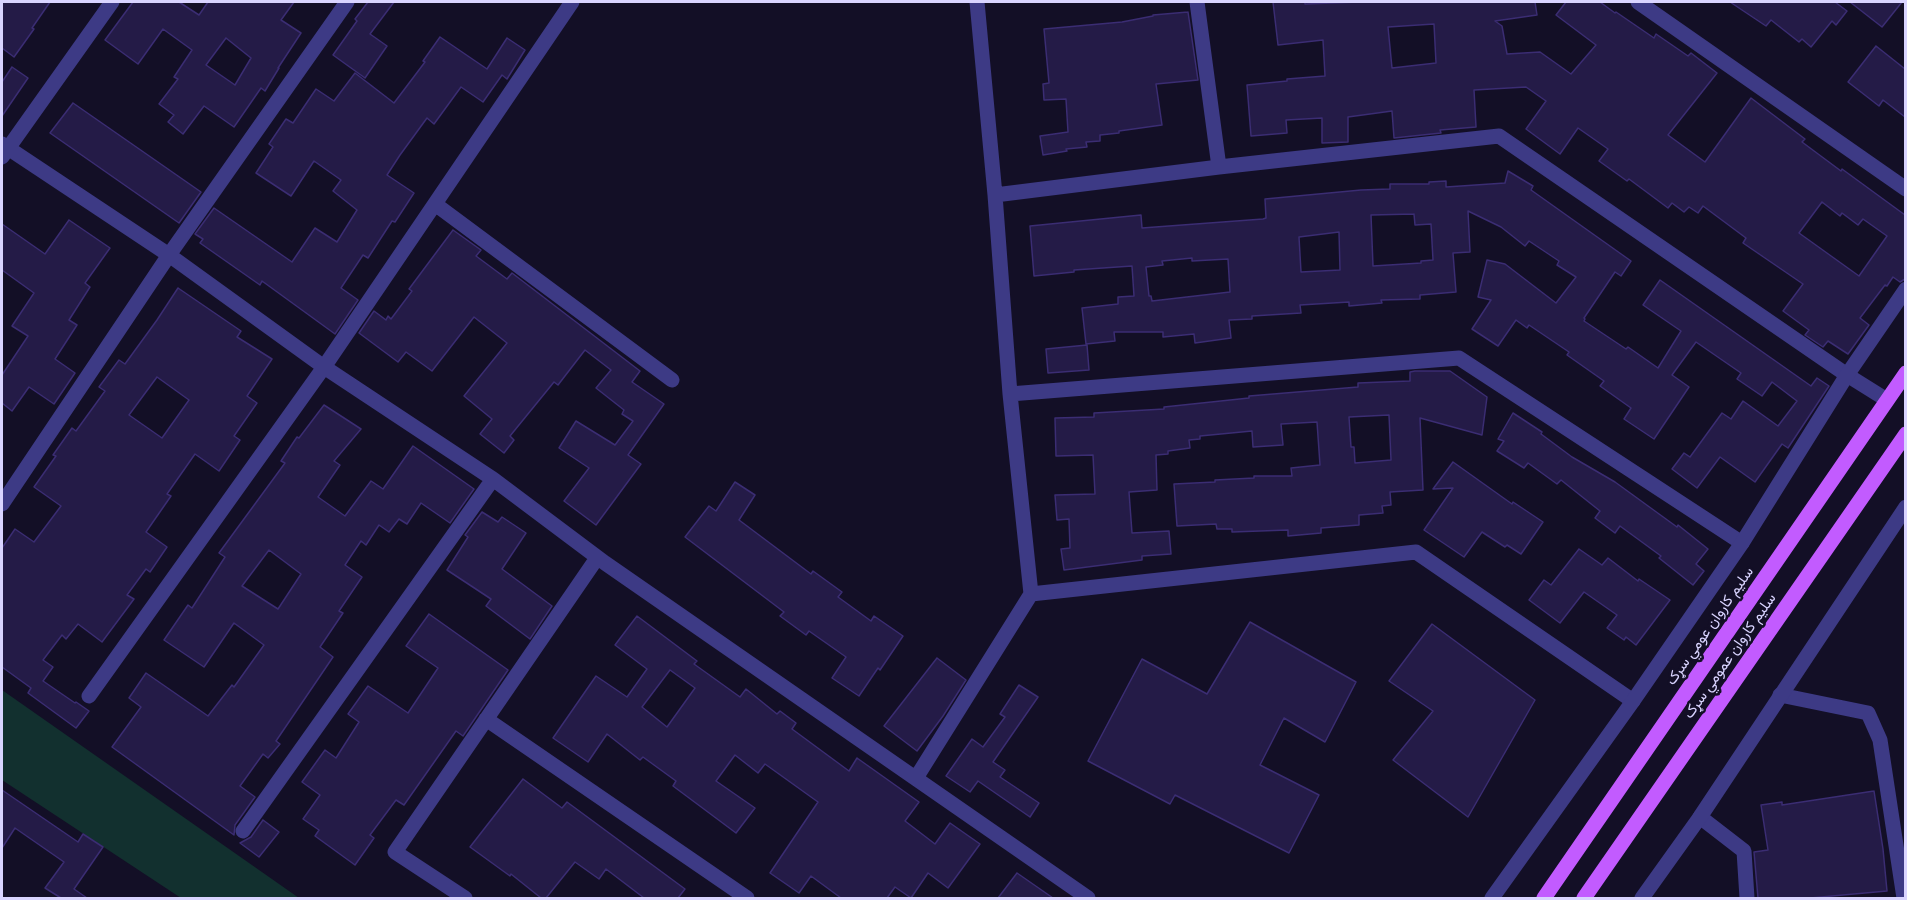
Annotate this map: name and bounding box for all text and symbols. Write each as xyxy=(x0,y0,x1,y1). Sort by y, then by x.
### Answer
street label: سلیم کاروان عومي سړک xyxy=(1662,563,1758,689)
street label: سلیم کاروان عمومي سړک xyxy=(1680,590,1780,722)

